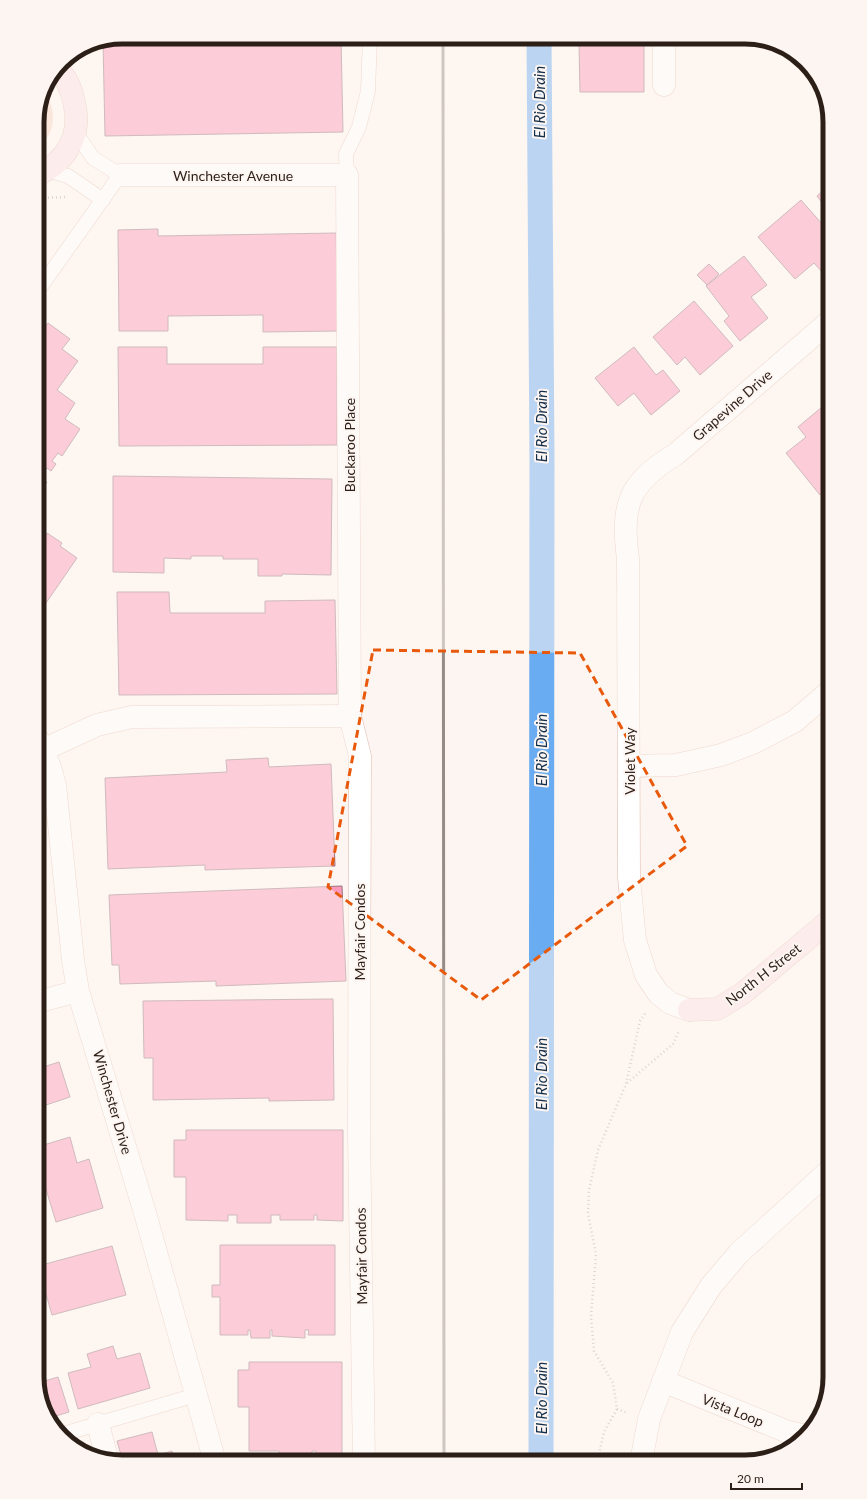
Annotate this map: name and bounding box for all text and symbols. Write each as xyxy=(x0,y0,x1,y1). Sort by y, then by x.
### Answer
water label: El Rio Drain xyxy=(530,66,548,138)
street label: Winchester Avenue xyxy=(173,167,293,184)
street label: Grapevine Drive xyxy=(689,366,775,444)
water label: El Rio Drain xyxy=(532,390,550,462)
street label: Buckaroo Place xyxy=(341,398,358,492)
water label: El Rio Drain xyxy=(532,714,550,786)
street label: Violet Way xyxy=(621,726,638,795)
street label: Mayfair Condos xyxy=(351,883,368,981)
street label: North H Street xyxy=(722,939,804,1009)
water label: El Rio Drain xyxy=(532,1038,550,1110)
street label: Winchester Drive xyxy=(90,1048,136,1156)
street label: Mayfair Condos xyxy=(352,1207,370,1305)
water label: El Rio Drain xyxy=(532,1362,550,1434)
street label: Vista Loop xyxy=(700,1390,766,1430)
scale bar xyxy=(731,1465,802,1491)
text: 20 m xyxy=(737,1471,764,1486)

